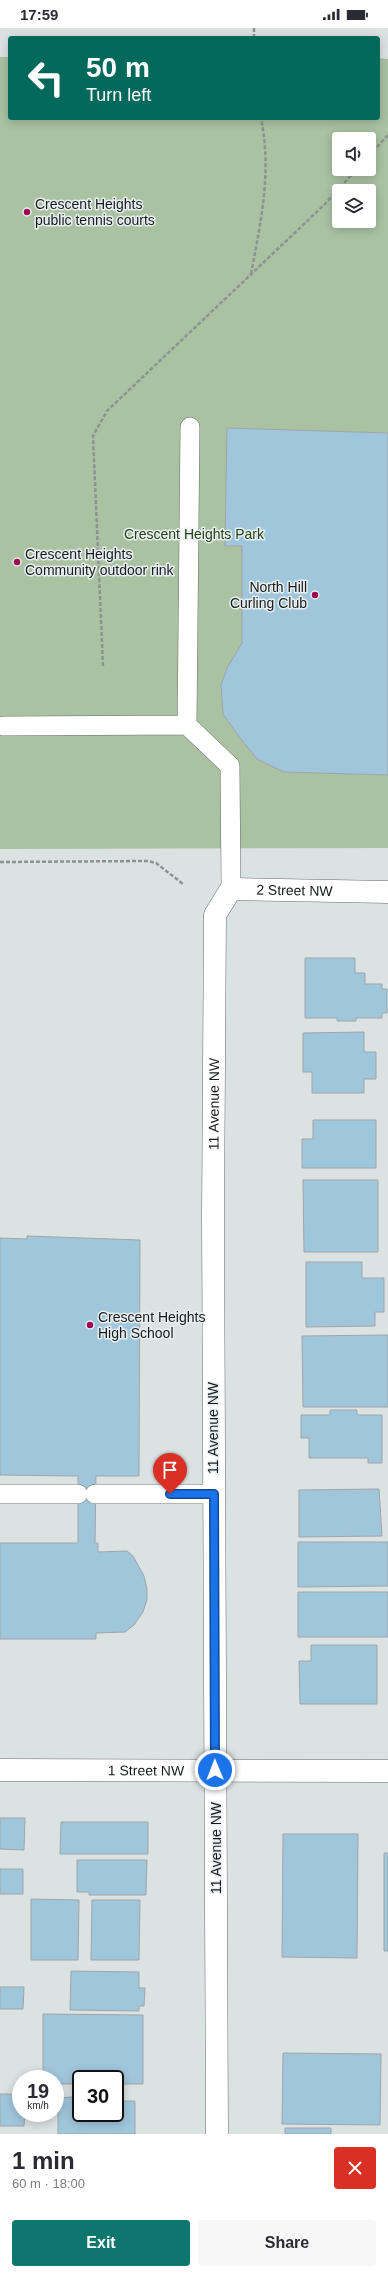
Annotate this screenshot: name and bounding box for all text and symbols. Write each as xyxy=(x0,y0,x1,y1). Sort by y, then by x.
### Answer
text: 17:59 xyxy=(20,6,58,23)
icon: left xyxy=(20,52,72,104)
text: 50 m xyxy=(86,52,150,83)
text: Turn left xyxy=(86,85,151,105)
map controls xyxy=(332,132,376,228)
button: sound xyxy=(332,132,376,176)
button: layers xyxy=(332,184,376,228)
place label: Crescent Heights public tennis courts xyxy=(35,196,155,228)
marker: Crescent Heights public tennis courts xyxy=(22,207,32,217)
park label: Crescent Heights Park xyxy=(124,526,265,542)
place label: Crescent Heights Community outdoor rink xyxy=(25,546,175,578)
marker: Crescent Heights Community outdoor rink xyxy=(12,557,22,567)
place label: North Hill Curling Club xyxy=(230,579,307,611)
marker: North Hill Curling Club xyxy=(310,590,320,600)
street label: 2 Street NW xyxy=(256,881,334,899)
street label: 11 Avenue NW xyxy=(205,1057,222,1150)
place label: Crescent Heights High School xyxy=(98,1309,205,1341)
marker: Crescent Heights High School xyxy=(85,1320,95,1330)
street label: 11 Avenue NW xyxy=(205,1381,221,1474)
pin xyxy=(153,1453,187,1494)
icon: arrive xyxy=(159,1459,181,1481)
position arrow xyxy=(194,1749,236,1791)
street label: 1 Street NW xyxy=(108,1762,185,1778)
street label: 11 Avenue NW xyxy=(208,1801,224,1894)
speed limit sign: 30 xyxy=(72,2070,124,2122)
text: 19 xyxy=(27,2080,49,2102)
text: km/h xyxy=(27,2100,49,2111)
text: 1 min xyxy=(12,2147,75,2174)
button: close xyxy=(334,2147,376,2189)
text: 60 m · 18:00 xyxy=(12,2176,85,2191)
button: Exit xyxy=(12,2220,190,2266)
button: Share xyxy=(198,2220,376,2266)

